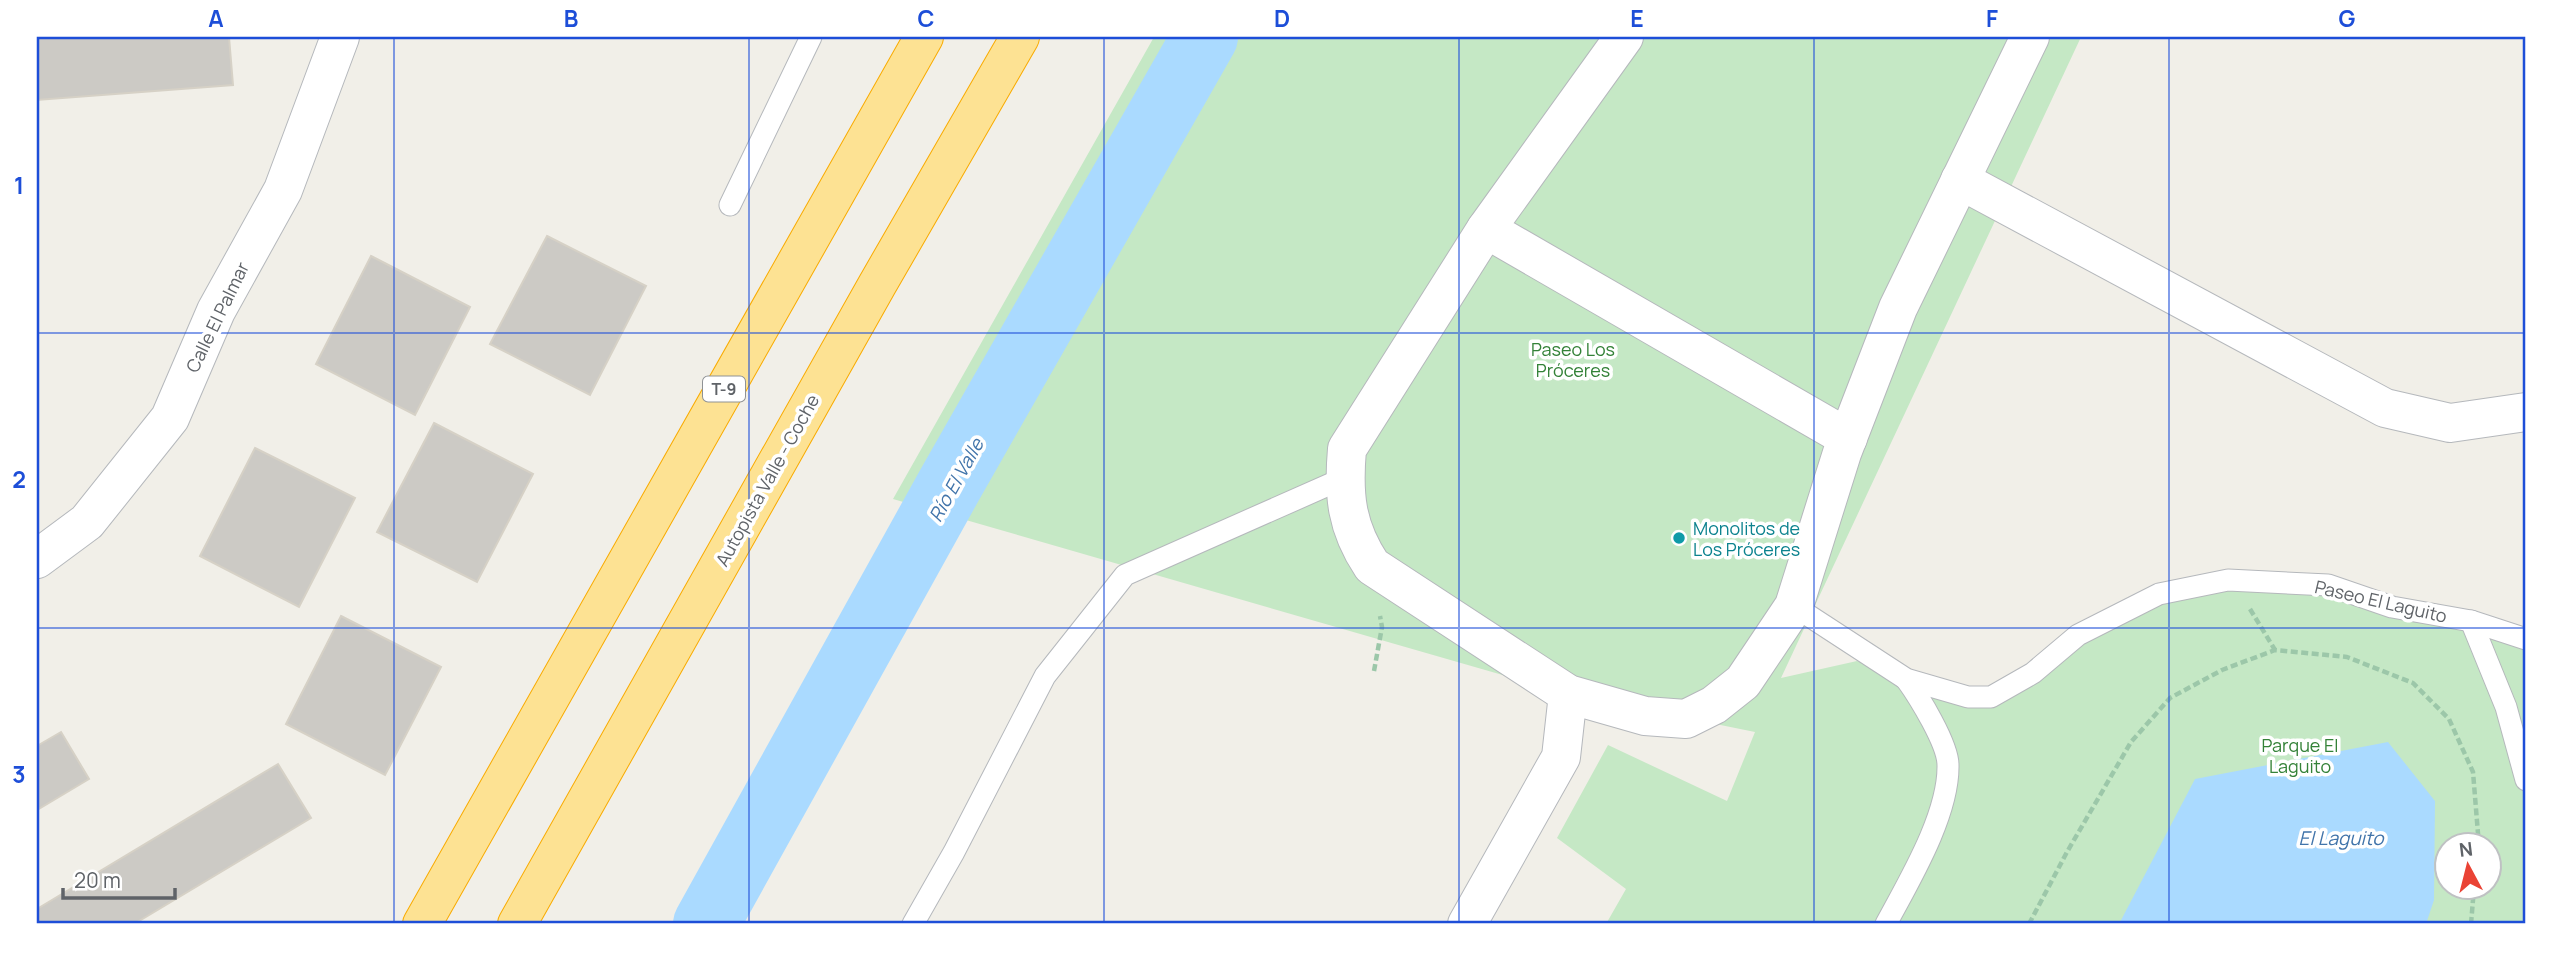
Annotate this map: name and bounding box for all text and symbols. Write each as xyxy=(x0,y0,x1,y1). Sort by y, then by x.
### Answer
text: A xyxy=(208,2,224,34)
text: B xyxy=(564,2,578,34)
text: C xyxy=(918,2,935,34)
text: D xyxy=(1274,2,1290,34)
text: E xyxy=(1630,2,1644,34)
text: F xyxy=(1986,2,1998,34)
text: G xyxy=(2339,2,2356,34)
text: 1 xyxy=(14,169,24,201)
street label: Calle El Palmar xyxy=(180,257,254,376)
park label: Paseo Los Próceres xyxy=(1531,337,1615,382)
road number: T-9 xyxy=(703,376,745,402)
street label: Autopista Valle - Coche xyxy=(710,390,824,570)
water label: Río El Valle xyxy=(922,432,991,526)
text: 2 xyxy=(12,463,26,495)
place label: Monolitos de Los Próceres xyxy=(1693,516,1800,561)
marker: Monolitos de Los Próceres xyxy=(1671,530,1687,546)
street label: Paseo El Laguito xyxy=(2313,574,2449,628)
park label: Parque El Laguito xyxy=(2262,733,2338,778)
text: 3 xyxy=(12,758,26,790)
water label: El Laguito xyxy=(2299,825,2385,851)
north arrow xyxy=(2434,832,2504,902)
text: N xyxy=(2458,835,2474,863)
scale bar xyxy=(63,856,175,900)
text: 20 m xyxy=(74,866,121,894)

